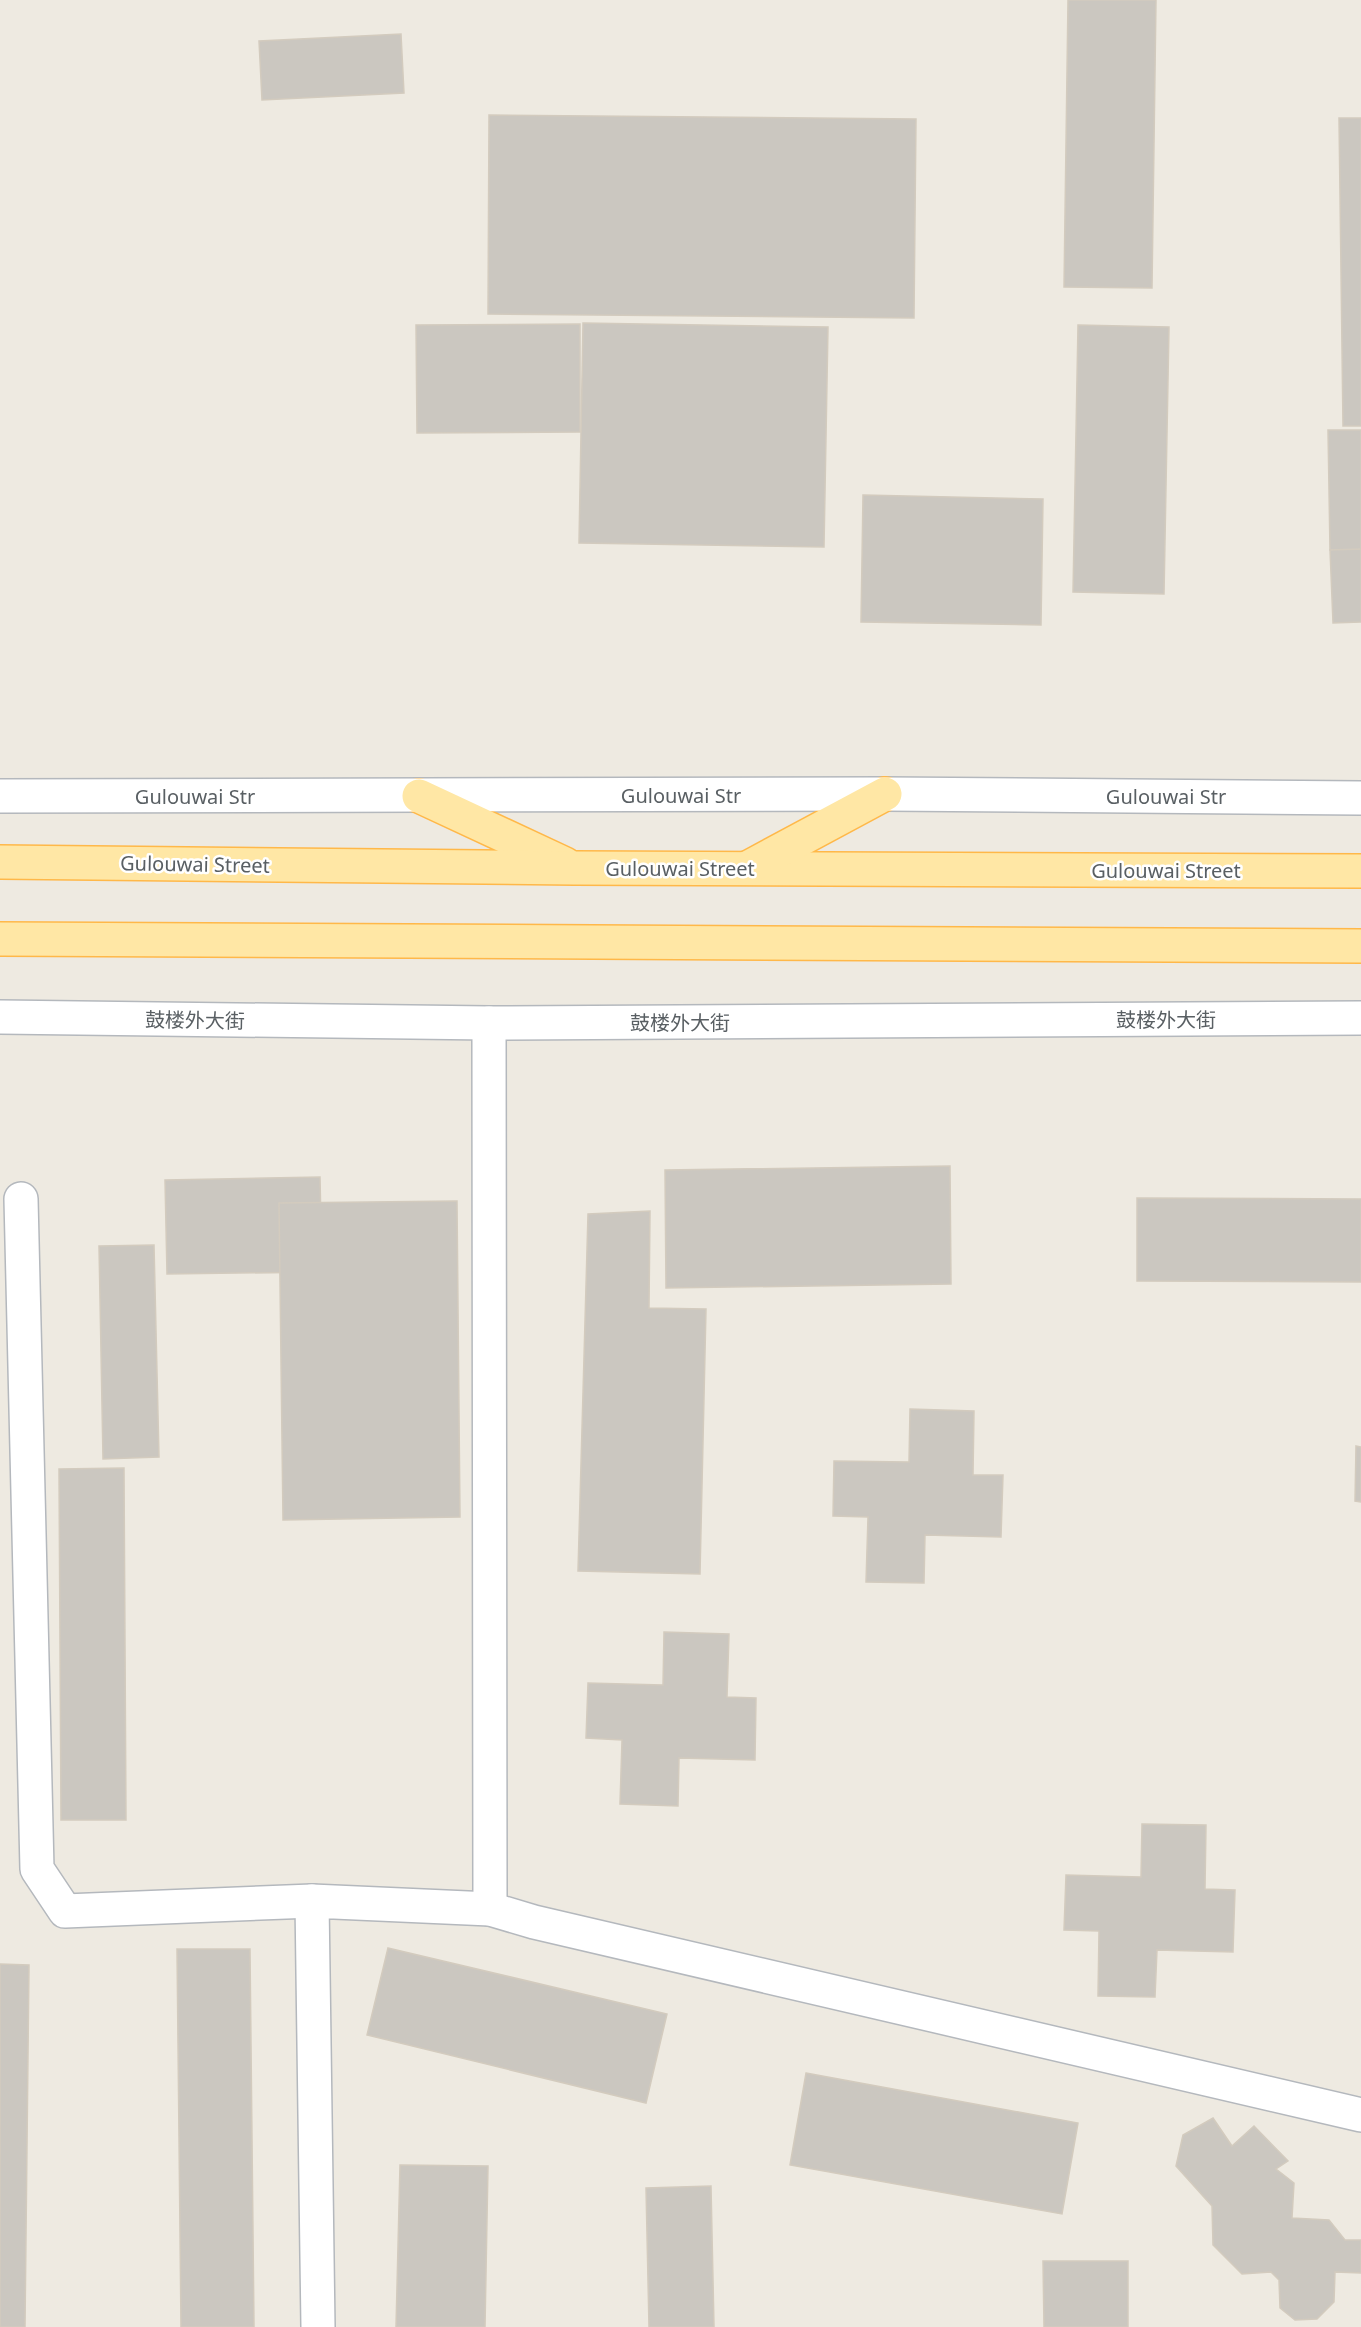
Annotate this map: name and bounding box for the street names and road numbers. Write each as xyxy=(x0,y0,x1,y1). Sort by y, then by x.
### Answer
street label: Gulouwai Str xyxy=(621,782,741,809)
street label: Gulouwai Str xyxy=(135,783,255,810)
street label: Gulouwai Str xyxy=(1106,783,1226,810)
street label: Gulouwai Street xyxy=(120,849,270,879)
street label: Gulouwai Street xyxy=(605,855,755,882)
street label: Gulouwai Street xyxy=(1091,857,1241,884)
street label: 鼓楼外大街 xyxy=(145,1006,245,1034)
street label: 鼓楼外大街 xyxy=(1116,1006,1216,1033)
street label: 鼓楼外大街 xyxy=(630,1009,730,1036)

